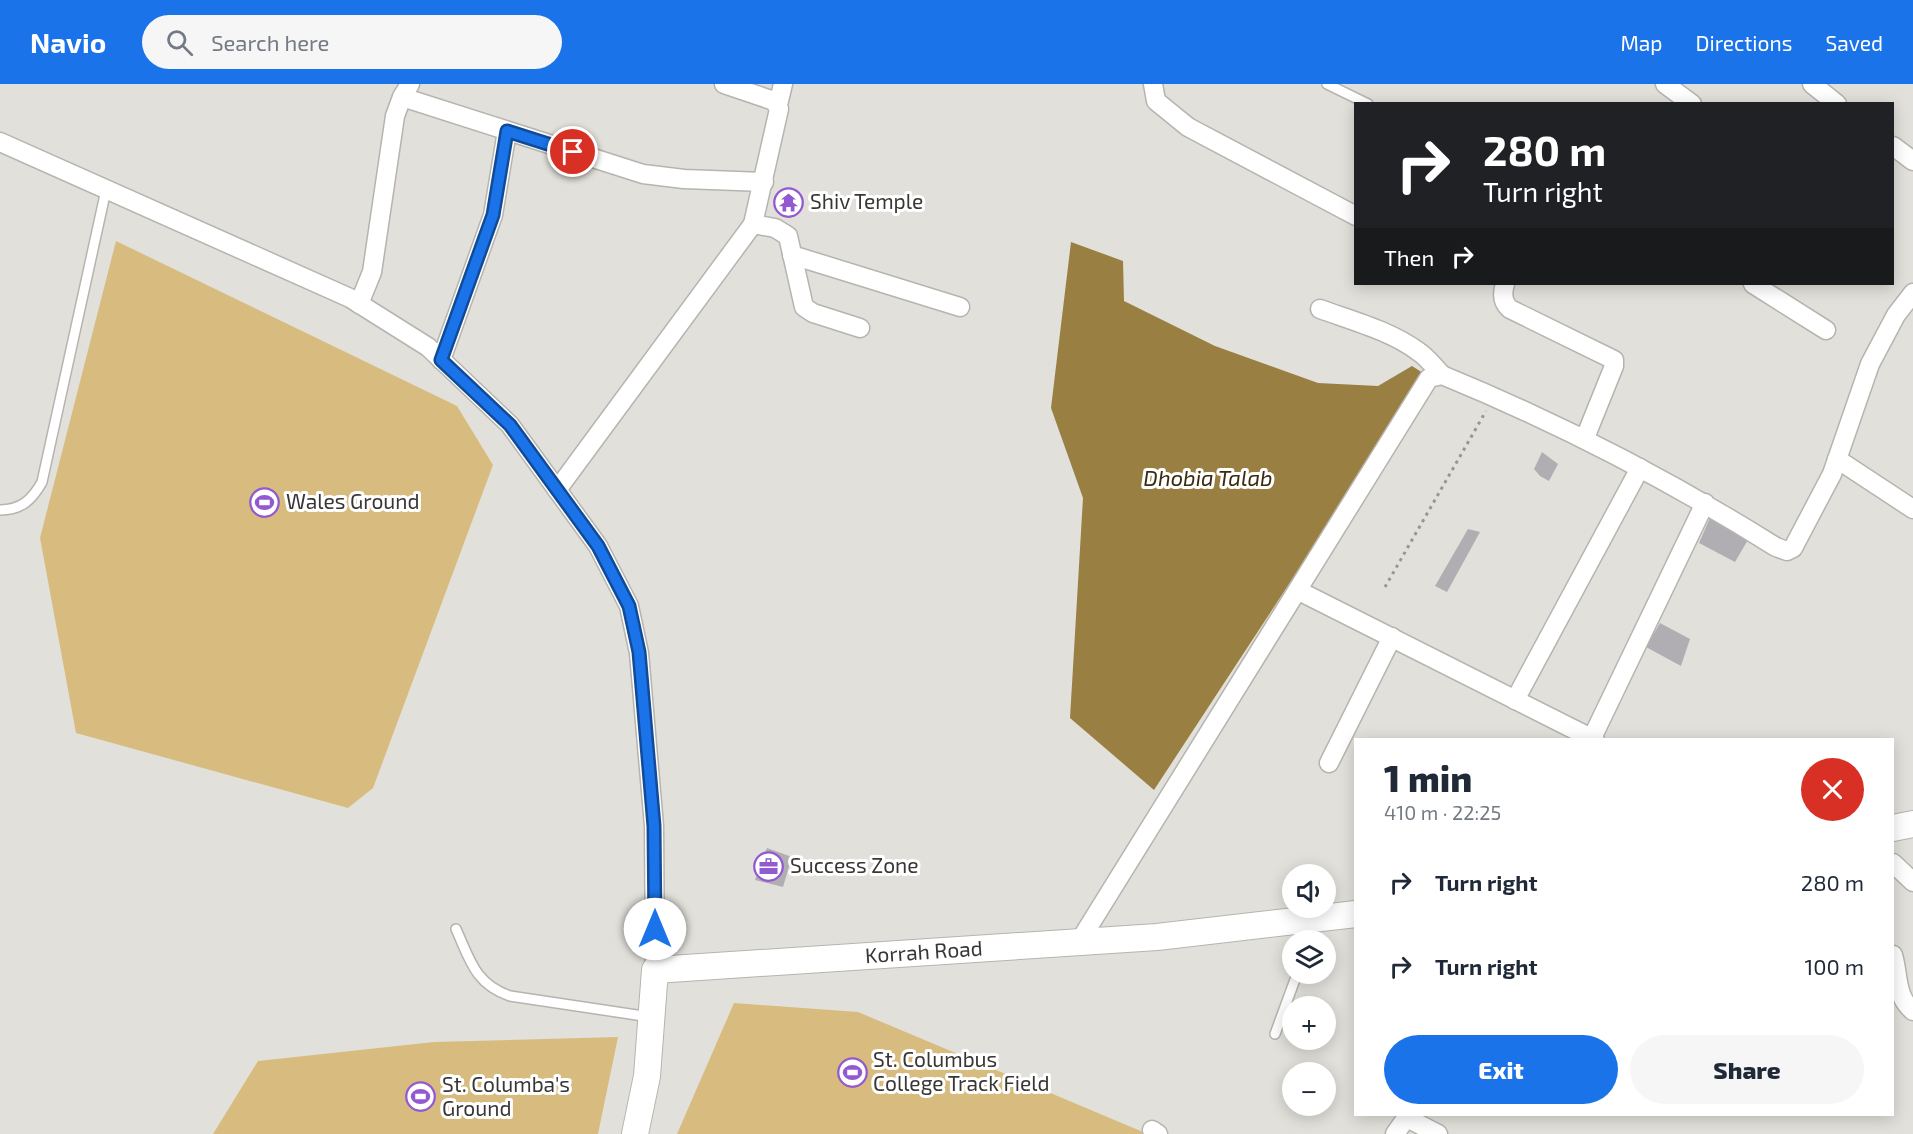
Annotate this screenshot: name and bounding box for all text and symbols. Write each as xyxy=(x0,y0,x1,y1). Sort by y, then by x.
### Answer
search box xyxy=(142,15,562,69)
text: Navio xyxy=(30,25,106,59)
icon: search xyxy=(163,26,196,59)
text: Search here xyxy=(211,29,329,55)
text: Map xyxy=(1620,30,1663,55)
text: Directions xyxy=(1696,30,1792,55)
text: Saved xyxy=(1825,30,1883,55)
text: 280 m xyxy=(1483,124,1606,174)
pin xyxy=(547,126,598,177)
icon: right xyxy=(1384,126,1462,204)
icon: arrive xyxy=(556,135,589,168)
text: Turn right xyxy=(1483,175,1603,207)
temple icon: Shiv Temple xyxy=(773,186,805,218)
place label: Shiv Temple xyxy=(810,188,923,213)
icon: right xyxy=(1446,240,1479,273)
text: Then xyxy=(1384,244,1434,270)
water label: Dhobia Talab xyxy=(1143,464,1273,490)
sports icon: Wales Ground xyxy=(249,486,281,518)
place label: Wales Ground xyxy=(286,488,420,513)
text: 1 min xyxy=(1384,756,1472,799)
button: close xyxy=(1801,758,1864,821)
text: 410 m · 22:25 xyxy=(1384,800,1501,824)
office icon: Success Zone xyxy=(753,850,785,882)
place label: Success Zone xyxy=(790,852,919,877)
map controls xyxy=(1282,864,1336,1116)
button: sound xyxy=(1282,864,1336,918)
icon: right xyxy=(1384,866,1417,899)
text: Turn right xyxy=(1435,869,1537,895)
text: 280 m xyxy=(1801,869,1864,895)
position arrow xyxy=(623,897,687,961)
button: layers xyxy=(1282,930,1336,984)
street label: Korrah Road xyxy=(864,934,983,967)
icon: right xyxy=(1384,950,1417,983)
text: Turn right xyxy=(1435,953,1537,979)
text: 100 m xyxy=(1805,953,1864,979)
button: + xyxy=(1282,996,1336,1050)
button: Exit xyxy=(1384,1035,1618,1104)
button: Share xyxy=(1630,1035,1864,1104)
place label: St. Columbus College Track Field xyxy=(873,1046,1049,1095)
sports icon: St. Columbus College Track Field xyxy=(836,1056,868,1088)
button: − xyxy=(1282,1062,1336,1116)
place label: St. Columba's Ground xyxy=(442,1071,570,1120)
sports icon: St. Columba's Ground xyxy=(405,1081,437,1113)

